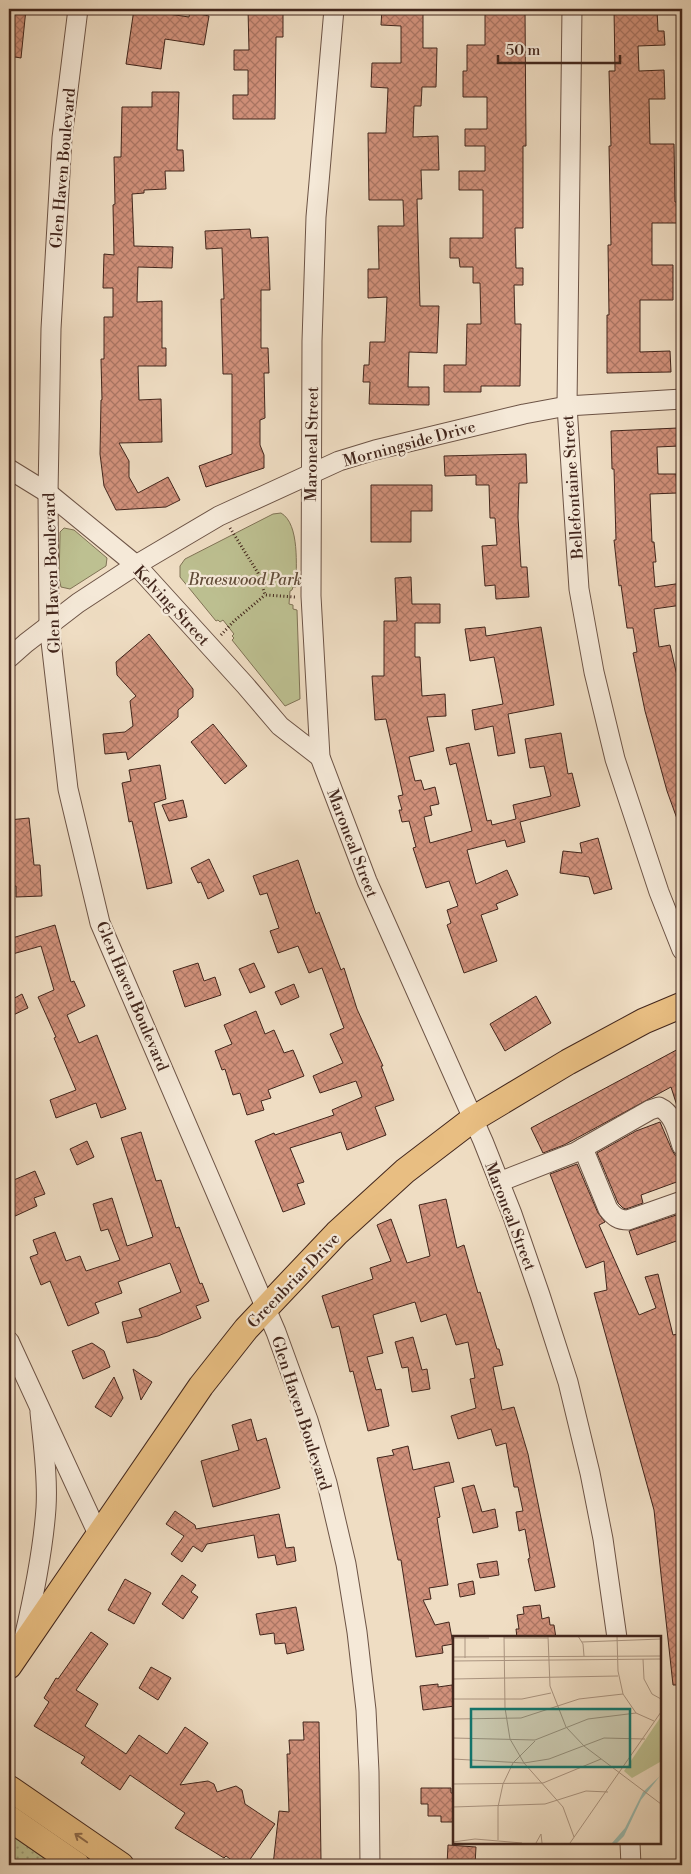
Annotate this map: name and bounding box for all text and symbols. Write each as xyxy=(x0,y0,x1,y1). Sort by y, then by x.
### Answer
scale bar xyxy=(498,32,621,64)
text: 50 m xyxy=(506,41,540,60)
street label: Glen Haven Boulevard xyxy=(46,87,80,249)
street label: Maroneal Street xyxy=(301,386,323,502)
street label: Bellefontaine Street xyxy=(558,414,588,561)
street label: Morningside Drive xyxy=(341,417,478,471)
street label: Glen Haven Boulevard xyxy=(39,492,65,654)
street label: Kelving Street xyxy=(129,561,214,650)
park label: Braeswood Park xyxy=(187,570,302,590)
street label: Maroneal Street xyxy=(322,786,382,901)
street label: Glen Haven Boulevard xyxy=(91,918,173,1074)
street label: Maroneal Street xyxy=(480,1159,540,1274)
street label: Greenbriar Drive xyxy=(243,1229,344,1333)
street label: Glen Haven Boulevard xyxy=(267,1334,335,1493)
inset map xyxy=(453,1636,661,1844)
one-way arrow xyxy=(74,1833,88,1843)

